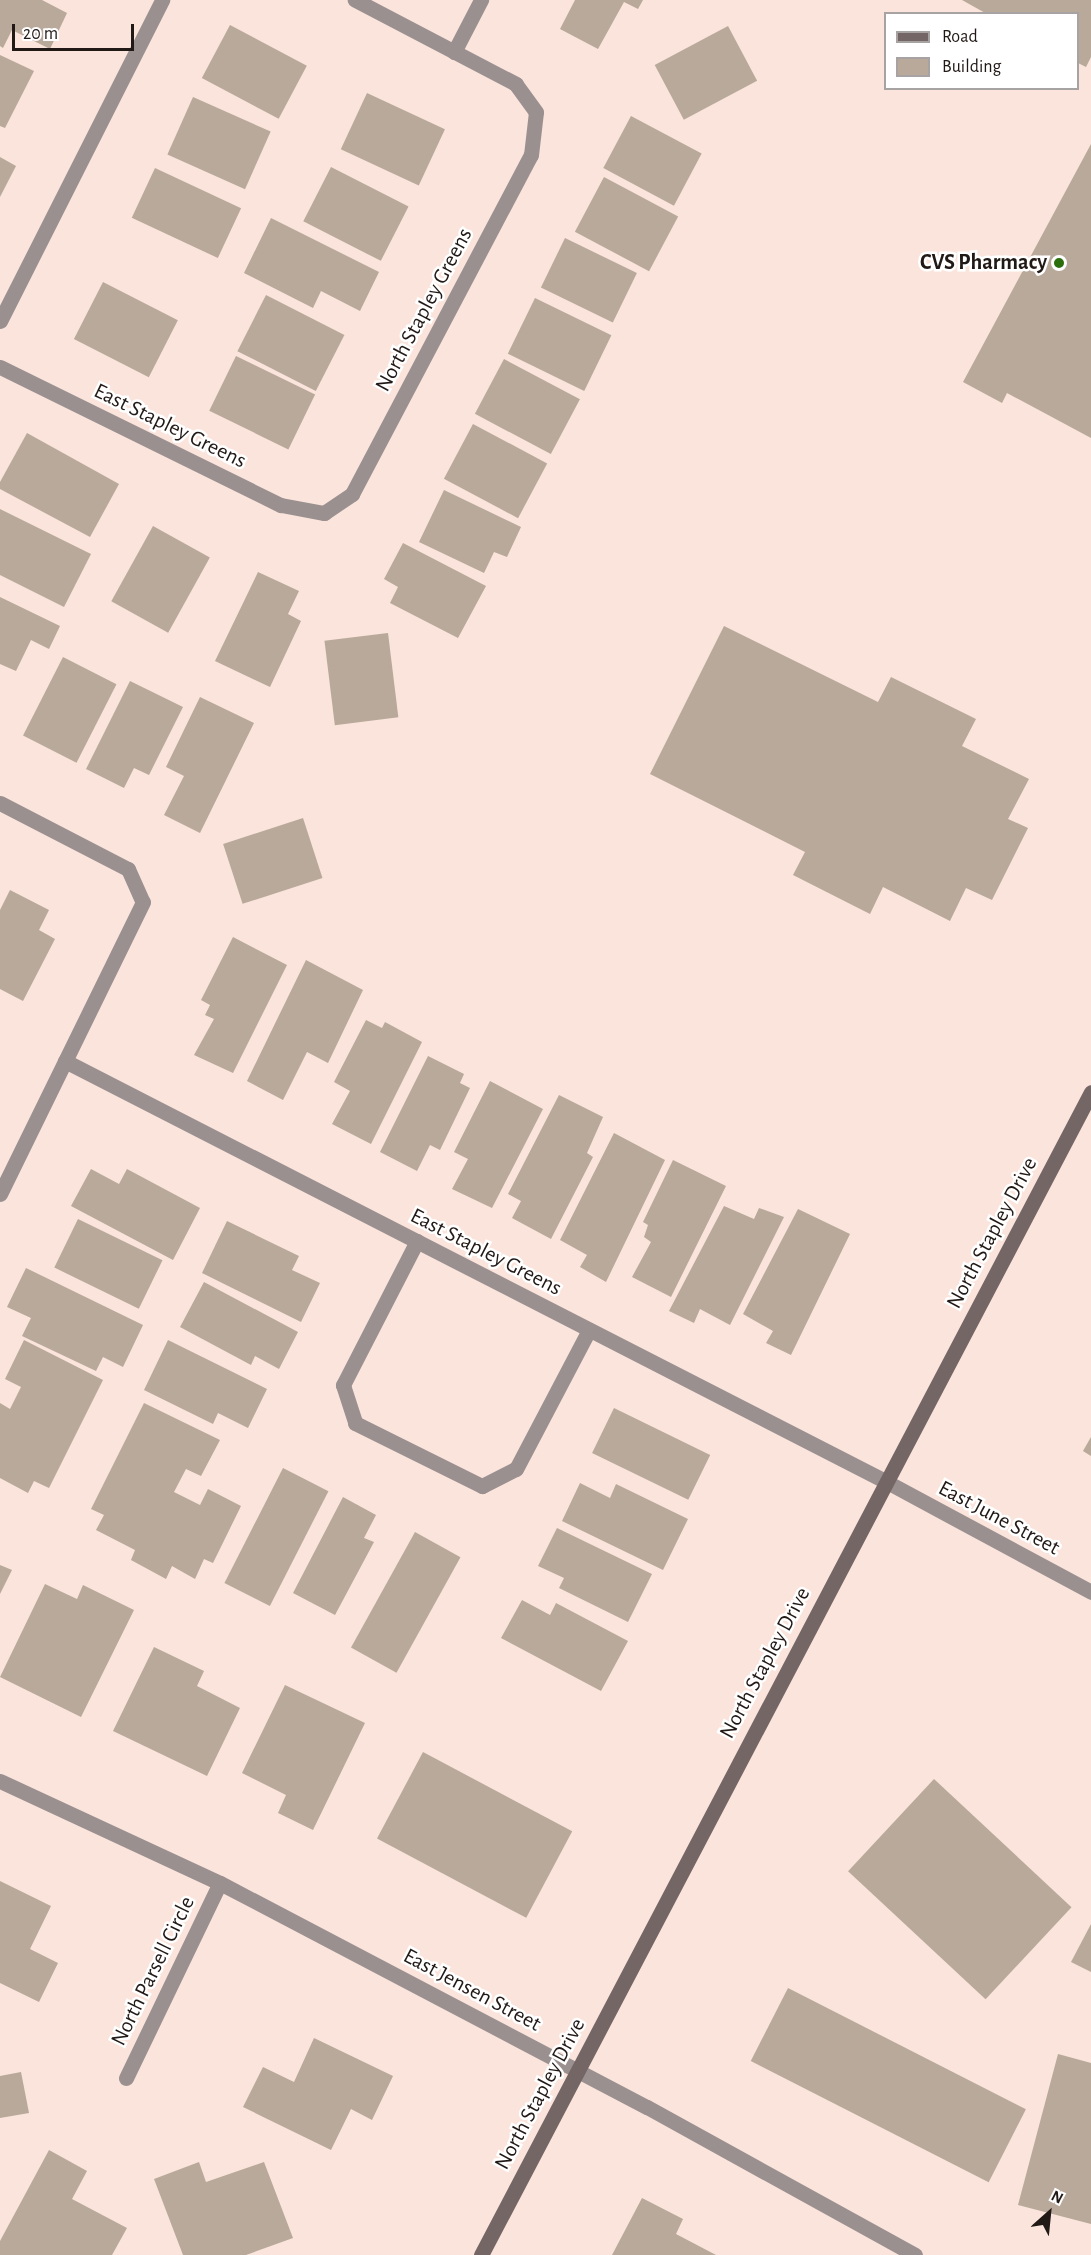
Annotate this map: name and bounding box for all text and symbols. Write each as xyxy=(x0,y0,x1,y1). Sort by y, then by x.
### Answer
scale bar xyxy=(15,12,136,50)
legend xyxy=(884,12,1079,90)
text: 20 m xyxy=(23,25,58,43)
text: Road xyxy=(942,28,978,46)
text: Building xyxy=(942,58,1001,76)
street label: North Stapley Greens xyxy=(370,224,478,396)
place label: CVS Pharmacy xyxy=(920,250,1047,276)
marker: CVS Pharmacy xyxy=(1052,256,1066,270)
street label: East Stapley Greens xyxy=(90,378,250,474)
street label: North Stapley Drive xyxy=(941,1153,1043,1313)
street label: East Stapley Greens xyxy=(406,1203,566,1301)
street label: East June Street xyxy=(934,1475,1064,1561)
street label: North Stapley Drive xyxy=(714,1583,816,1743)
street label: North Parsell Circle xyxy=(105,1892,201,2050)
street label: East Jensen Street xyxy=(399,1943,545,2037)
street label: North Stapley Drive xyxy=(489,2014,591,2174)
north arrow xyxy=(1019,2183,1079,2243)
text: N xyxy=(1049,2187,1066,2207)

